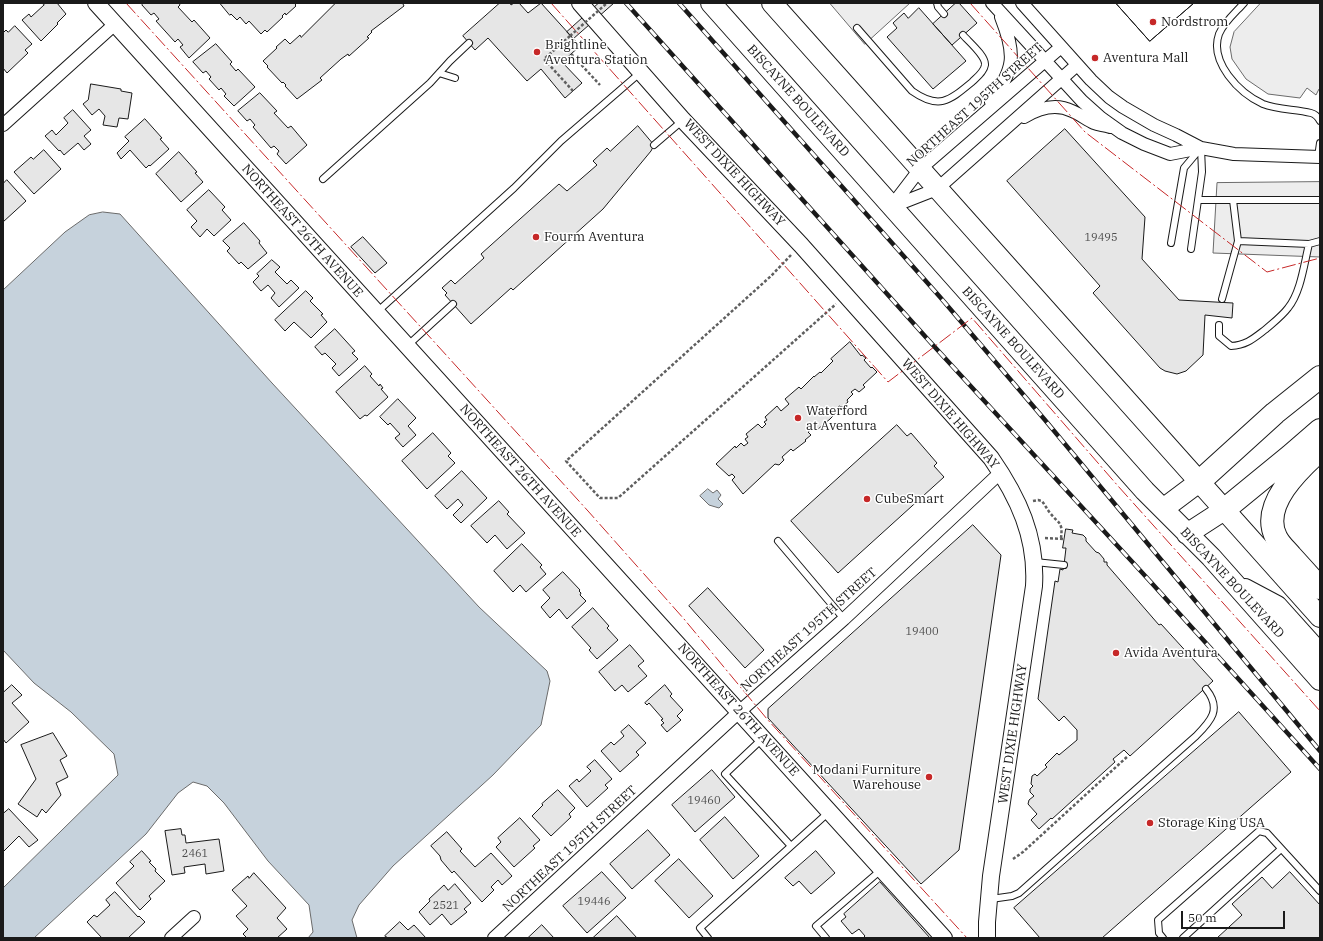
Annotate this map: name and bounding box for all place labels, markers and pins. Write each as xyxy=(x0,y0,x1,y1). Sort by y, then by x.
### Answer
place label: Nordstrom xyxy=(1161,14,1228,30)
marker: Nordstrom xyxy=(1148,17,1158,27)
place label: Brightline Aventura Station xyxy=(545,37,648,68)
marker: Brightline Aventura Station xyxy=(532,47,542,57)
place label: Aventura Mall xyxy=(1103,50,1188,66)
marker: Aventura Mall xyxy=(1090,53,1100,63)
place label: Fourm Aventura xyxy=(544,229,644,245)
marker: Fourm Aventura xyxy=(531,232,541,242)
place label: Waterford at Aventura xyxy=(806,403,877,434)
marker: Waterford at Aventura xyxy=(793,413,803,423)
place label: CubeSmart xyxy=(875,491,944,507)
marker: CubeSmart xyxy=(862,494,872,504)
place label: Avida Aventura xyxy=(1124,645,1218,661)
marker: Avida Aventura xyxy=(1111,648,1121,658)
place label: Modani Furniture Warehouse xyxy=(812,762,921,793)
marker: Modani Furniture Warehouse xyxy=(924,772,934,782)
place label: Storage King USA xyxy=(1158,815,1265,831)
marker: Storage King USA xyxy=(1145,818,1155,828)

